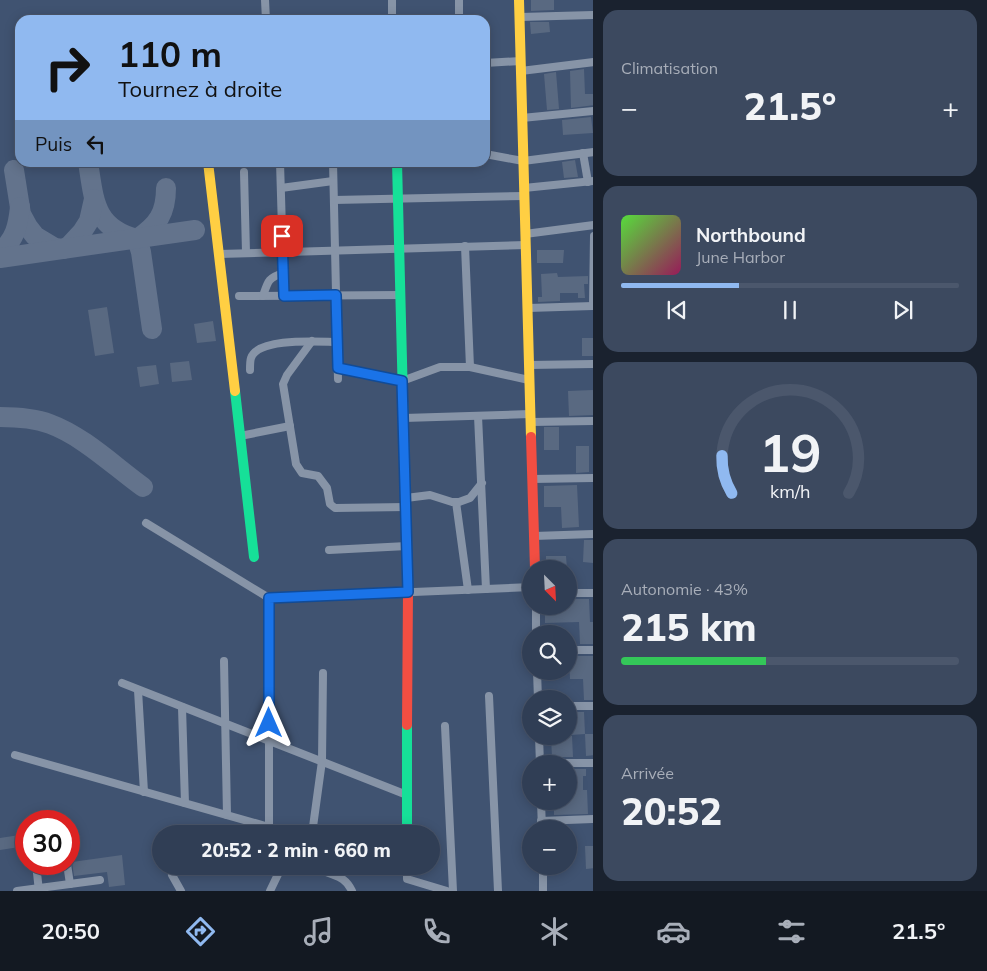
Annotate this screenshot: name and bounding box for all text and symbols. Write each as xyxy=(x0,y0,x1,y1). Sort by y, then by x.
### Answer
text: 110 m xyxy=(118,32,222,76)
icon: right xyxy=(35,35,100,100)
text: Climatisation xyxy=(621,58,718,78)
text: Tournez à droite xyxy=(118,75,282,103)
text: 21.5° xyxy=(744,82,836,130)
text: − xyxy=(621,90,638,125)
text: + xyxy=(942,90,959,125)
icon: left xyxy=(82,130,110,158)
text: Puis xyxy=(35,132,72,156)
pin xyxy=(261,215,303,257)
icon: arrive xyxy=(268,222,296,250)
text: Northbound xyxy=(696,223,806,247)
text: June Harbor xyxy=(696,247,785,267)
icon: previous xyxy=(663,296,691,324)
icon: pause xyxy=(776,296,804,324)
icon: next xyxy=(889,296,917,324)
text: 19 xyxy=(759,420,821,485)
text: km/h xyxy=(770,480,810,502)
north arrow xyxy=(522,560,578,615)
map controls xyxy=(522,560,577,875)
text: Autonomie · 43% xyxy=(621,579,748,599)
text: 215 km xyxy=(621,603,757,651)
button: search xyxy=(522,625,577,680)
button: layers xyxy=(522,690,577,745)
position arrow xyxy=(242,696,294,748)
button: + xyxy=(522,755,577,810)
text: Arrivée xyxy=(621,763,674,783)
text: 20:52 xyxy=(621,787,722,835)
speed limit sign: 30 xyxy=(15,810,80,875)
button: − xyxy=(522,820,577,875)
text: 20:52 · 2 min · 660 m xyxy=(201,838,391,862)
icon: directions xyxy=(183,914,218,949)
icon: music xyxy=(301,914,336,949)
icon: phone xyxy=(419,914,454,949)
icon: climate xyxy=(537,914,572,949)
icon: car xyxy=(656,914,691,949)
icon: filters xyxy=(774,914,809,949)
text: 20:50 xyxy=(42,917,100,945)
text: 21.5° xyxy=(892,917,945,945)

